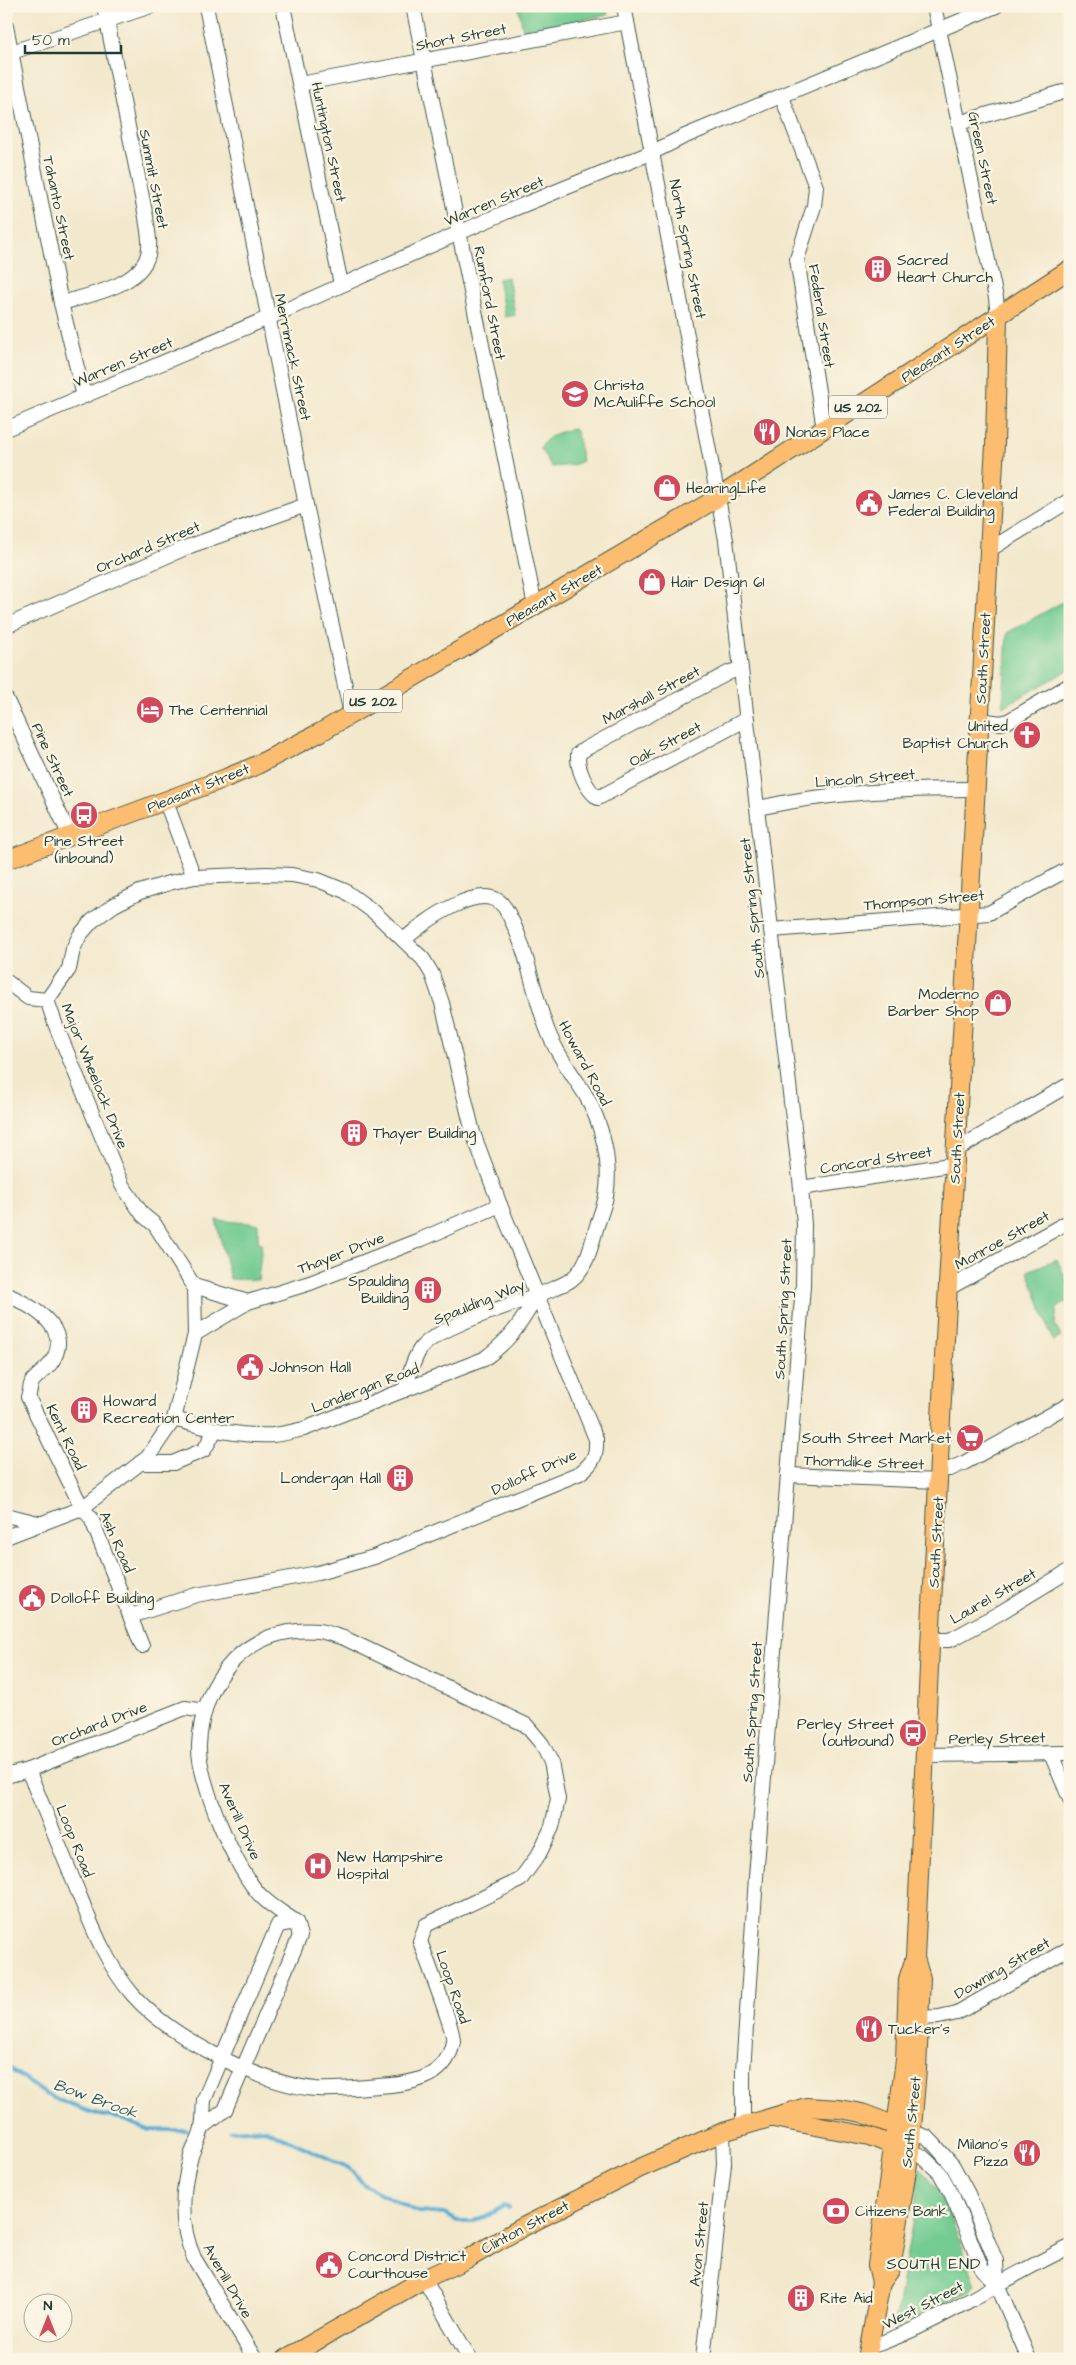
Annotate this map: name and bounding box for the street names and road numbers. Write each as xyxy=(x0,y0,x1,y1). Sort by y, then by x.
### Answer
street label: Short Street xyxy=(414,18,508,57)
street label: Huntington Street xyxy=(305,80,351,204)
street label: Green Street xyxy=(962,110,1003,207)
street label: Summit Street xyxy=(134,127,173,231)
street label: Tahanto Street xyxy=(37,154,80,262)
street label: Warren Street xyxy=(441,171,547,232)
street label: North Spring Street xyxy=(663,178,711,321)
street label: Rumford Street xyxy=(468,244,511,362)
street label: Federal Street xyxy=(803,263,840,370)
street label: Merrimack Street xyxy=(269,292,316,423)
street label: Pleasant Street xyxy=(897,311,1000,388)
street label: Warren Street xyxy=(70,332,176,393)
road number: US 202 xyxy=(829,396,887,418)
street label: Orchard Street xyxy=(93,516,203,579)
street label: Pleasant Street xyxy=(502,559,607,632)
street label: South Street xyxy=(971,612,996,704)
street label: Marshall Street xyxy=(599,661,704,730)
road number: US 202 xyxy=(344,689,402,712)
street label: Oak Street xyxy=(625,717,705,772)
street label: Pine Street xyxy=(26,720,79,801)
street label: Pleasant Street xyxy=(144,758,253,819)
street label: Lincoln Street xyxy=(814,764,916,793)
street label: South Spring Street xyxy=(735,837,771,979)
street label: Thompson Street xyxy=(863,885,985,916)
street label: Major Wheelock Drive xyxy=(56,1000,133,1152)
street label: Howard Road xyxy=(553,1017,616,1110)
street label: South Street xyxy=(945,1092,970,1184)
street label: Concord Street xyxy=(819,1141,933,1180)
street label: Monroe Street xyxy=(951,1206,1053,1275)
street label: Thayer Drive xyxy=(295,1227,388,1281)
street label: South Spring Street xyxy=(769,1238,799,1380)
street label: Spaulding Way xyxy=(430,1275,528,1331)
street label: Londergan Road xyxy=(308,1358,423,1420)
street label: Kent Road xyxy=(40,1401,91,1474)
street label: Dolloff Drive xyxy=(488,1444,580,1501)
street label: Thorndike Street xyxy=(803,1450,925,1475)
street label: South Street xyxy=(924,1496,949,1588)
street label: Ash Road xyxy=(94,1508,139,1576)
street label: Laurel Street xyxy=(946,1563,1040,1630)
street label: South Spring Street xyxy=(737,1641,769,1783)
street label: Orchard Drive xyxy=(48,1697,150,1752)
street label: Perley Street xyxy=(948,1727,1046,1751)
street label: Averill Drive xyxy=(213,1779,266,1863)
street label: Loop Road xyxy=(51,1802,99,1881)
street label: Downing Street xyxy=(950,1932,1055,2005)
street label: Loop Road xyxy=(430,1948,475,2027)
street label: South Street xyxy=(896,2075,927,2169)
street label: Clinton Street xyxy=(477,2195,573,2259)
street label: Avon Street xyxy=(685,2200,714,2288)
street label: Averill Drive xyxy=(198,2240,257,2322)
street label: West Street xyxy=(879,2276,967,2335)

